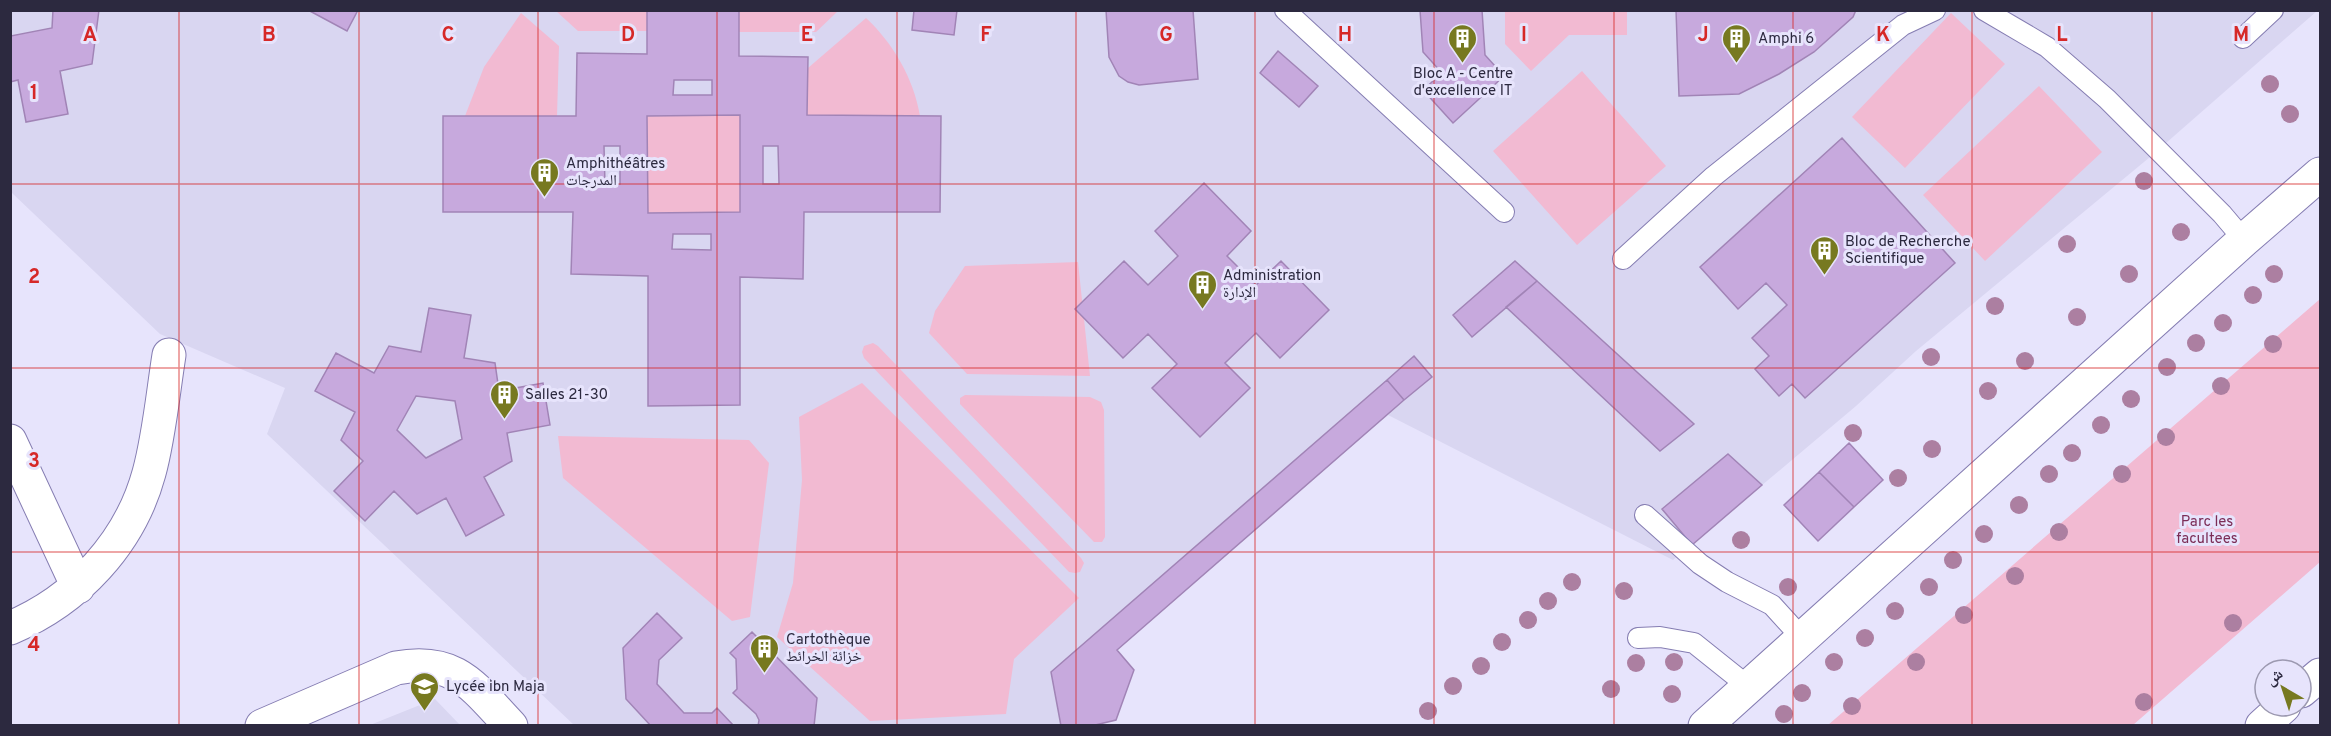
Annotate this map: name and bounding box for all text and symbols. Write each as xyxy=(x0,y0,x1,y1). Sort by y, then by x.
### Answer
building icon: Bloc A - Centre d'excellence IT xyxy=(1447,22,1479,64)
building icon: Amphi 6 xyxy=(1721,22,1753,64)
text: A xyxy=(83,23,97,49)
text: B xyxy=(262,23,276,49)
text: C xyxy=(442,23,454,49)
text: D xyxy=(621,23,635,49)
text: E xyxy=(801,23,813,49)
text: F xyxy=(980,23,992,49)
text: G xyxy=(1159,23,1173,49)
text: H xyxy=(1338,23,1352,49)
text: I xyxy=(1521,23,1527,49)
text: J xyxy=(1697,23,1709,49)
text: K xyxy=(1876,23,1890,49)
text: L xyxy=(2056,23,2068,49)
text: M xyxy=(2233,23,2249,49)
place label: Amphi 6 xyxy=(1758,30,1814,49)
place label: Bloc A - Centre d'excellence IT xyxy=(1413,65,1513,101)
text: 1 xyxy=(30,81,38,107)
place label: Amphithéâtres المدرجات xyxy=(566,155,665,191)
building icon: Amphithéâtres المدرجات xyxy=(529,156,561,198)
place label: Bloc de Recherche Scientifique xyxy=(1845,233,1970,269)
building icon: Bloc de Recherche Scientifique xyxy=(1808,234,1840,276)
text: 2 xyxy=(28,265,40,291)
place label: Administration الإدارة xyxy=(1223,267,1321,303)
building icon: Administration الإدارة xyxy=(1186,268,1218,310)
building icon: Salles 21-30 xyxy=(488,378,520,420)
place label: Salles 21-30 xyxy=(525,386,608,405)
text: 3 xyxy=(28,449,40,475)
park label: Parc les facultees xyxy=(2176,513,2238,549)
place label: Cartothèque خزائة الخرائط xyxy=(786,631,871,667)
building icon: Cartothèque خزائة الخرائط xyxy=(749,632,781,674)
text: 4 xyxy=(28,633,40,659)
north arrow xyxy=(2253,658,2313,718)
text: ش xyxy=(2262,665,2288,691)
school or university icon: Lycée ibn Maja xyxy=(409,670,441,712)
place label: Lycée ibn Maja xyxy=(446,678,545,697)

